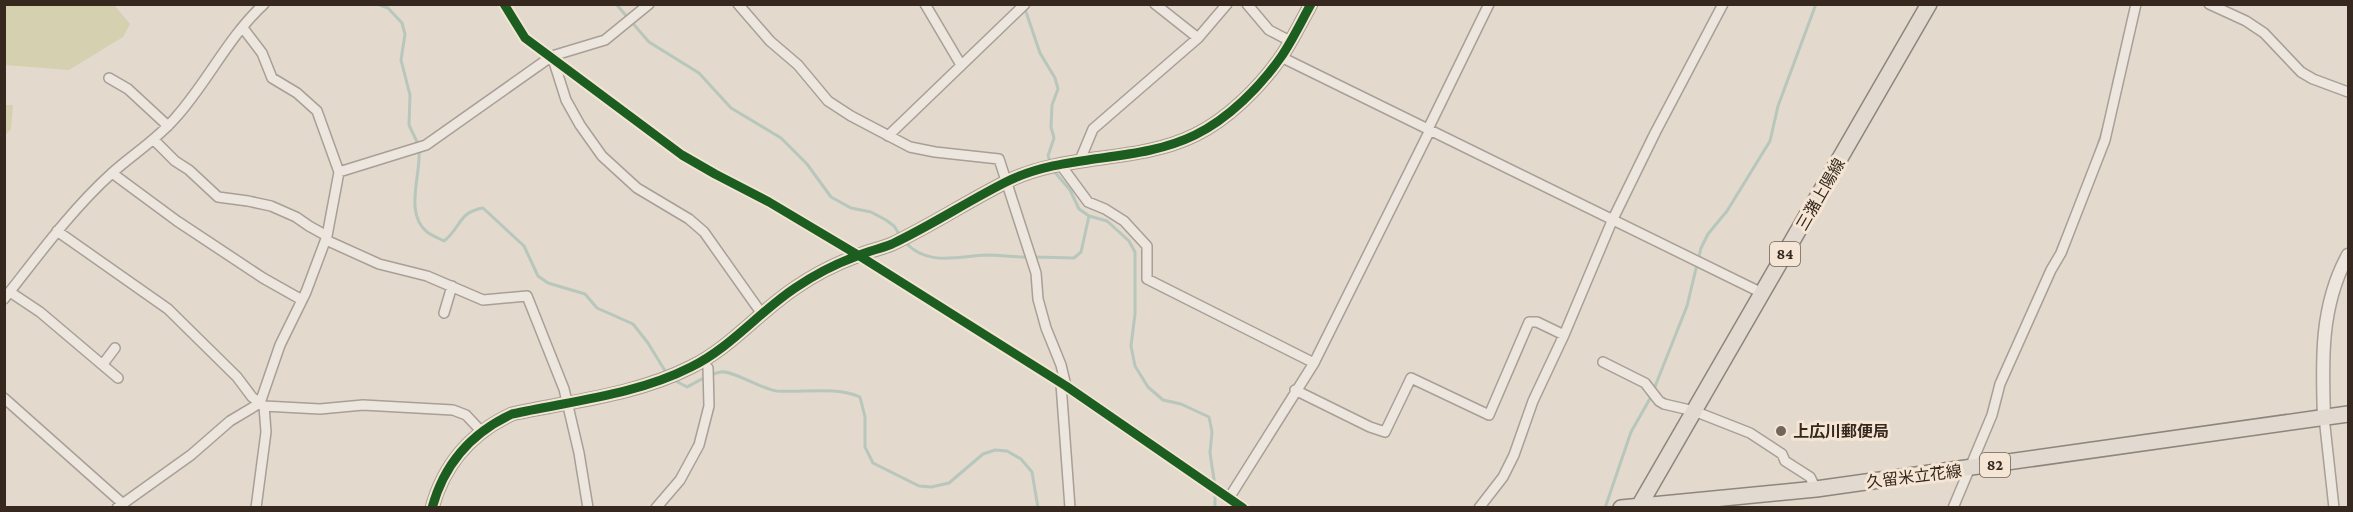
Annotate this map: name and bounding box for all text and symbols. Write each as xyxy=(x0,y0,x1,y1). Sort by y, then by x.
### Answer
street label: 三潴上陽線 xyxy=(1793,155,1848,233)
road number: 84 xyxy=(1770,242,1800,266)
place label: 上広川郵便局 xyxy=(1793,423,1889,440)
marker: 上広川郵便局 xyxy=(1774,424,1788,438)
road number: 82 xyxy=(1980,453,2010,477)
street label: 久留米立花線 xyxy=(1865,462,1963,491)

